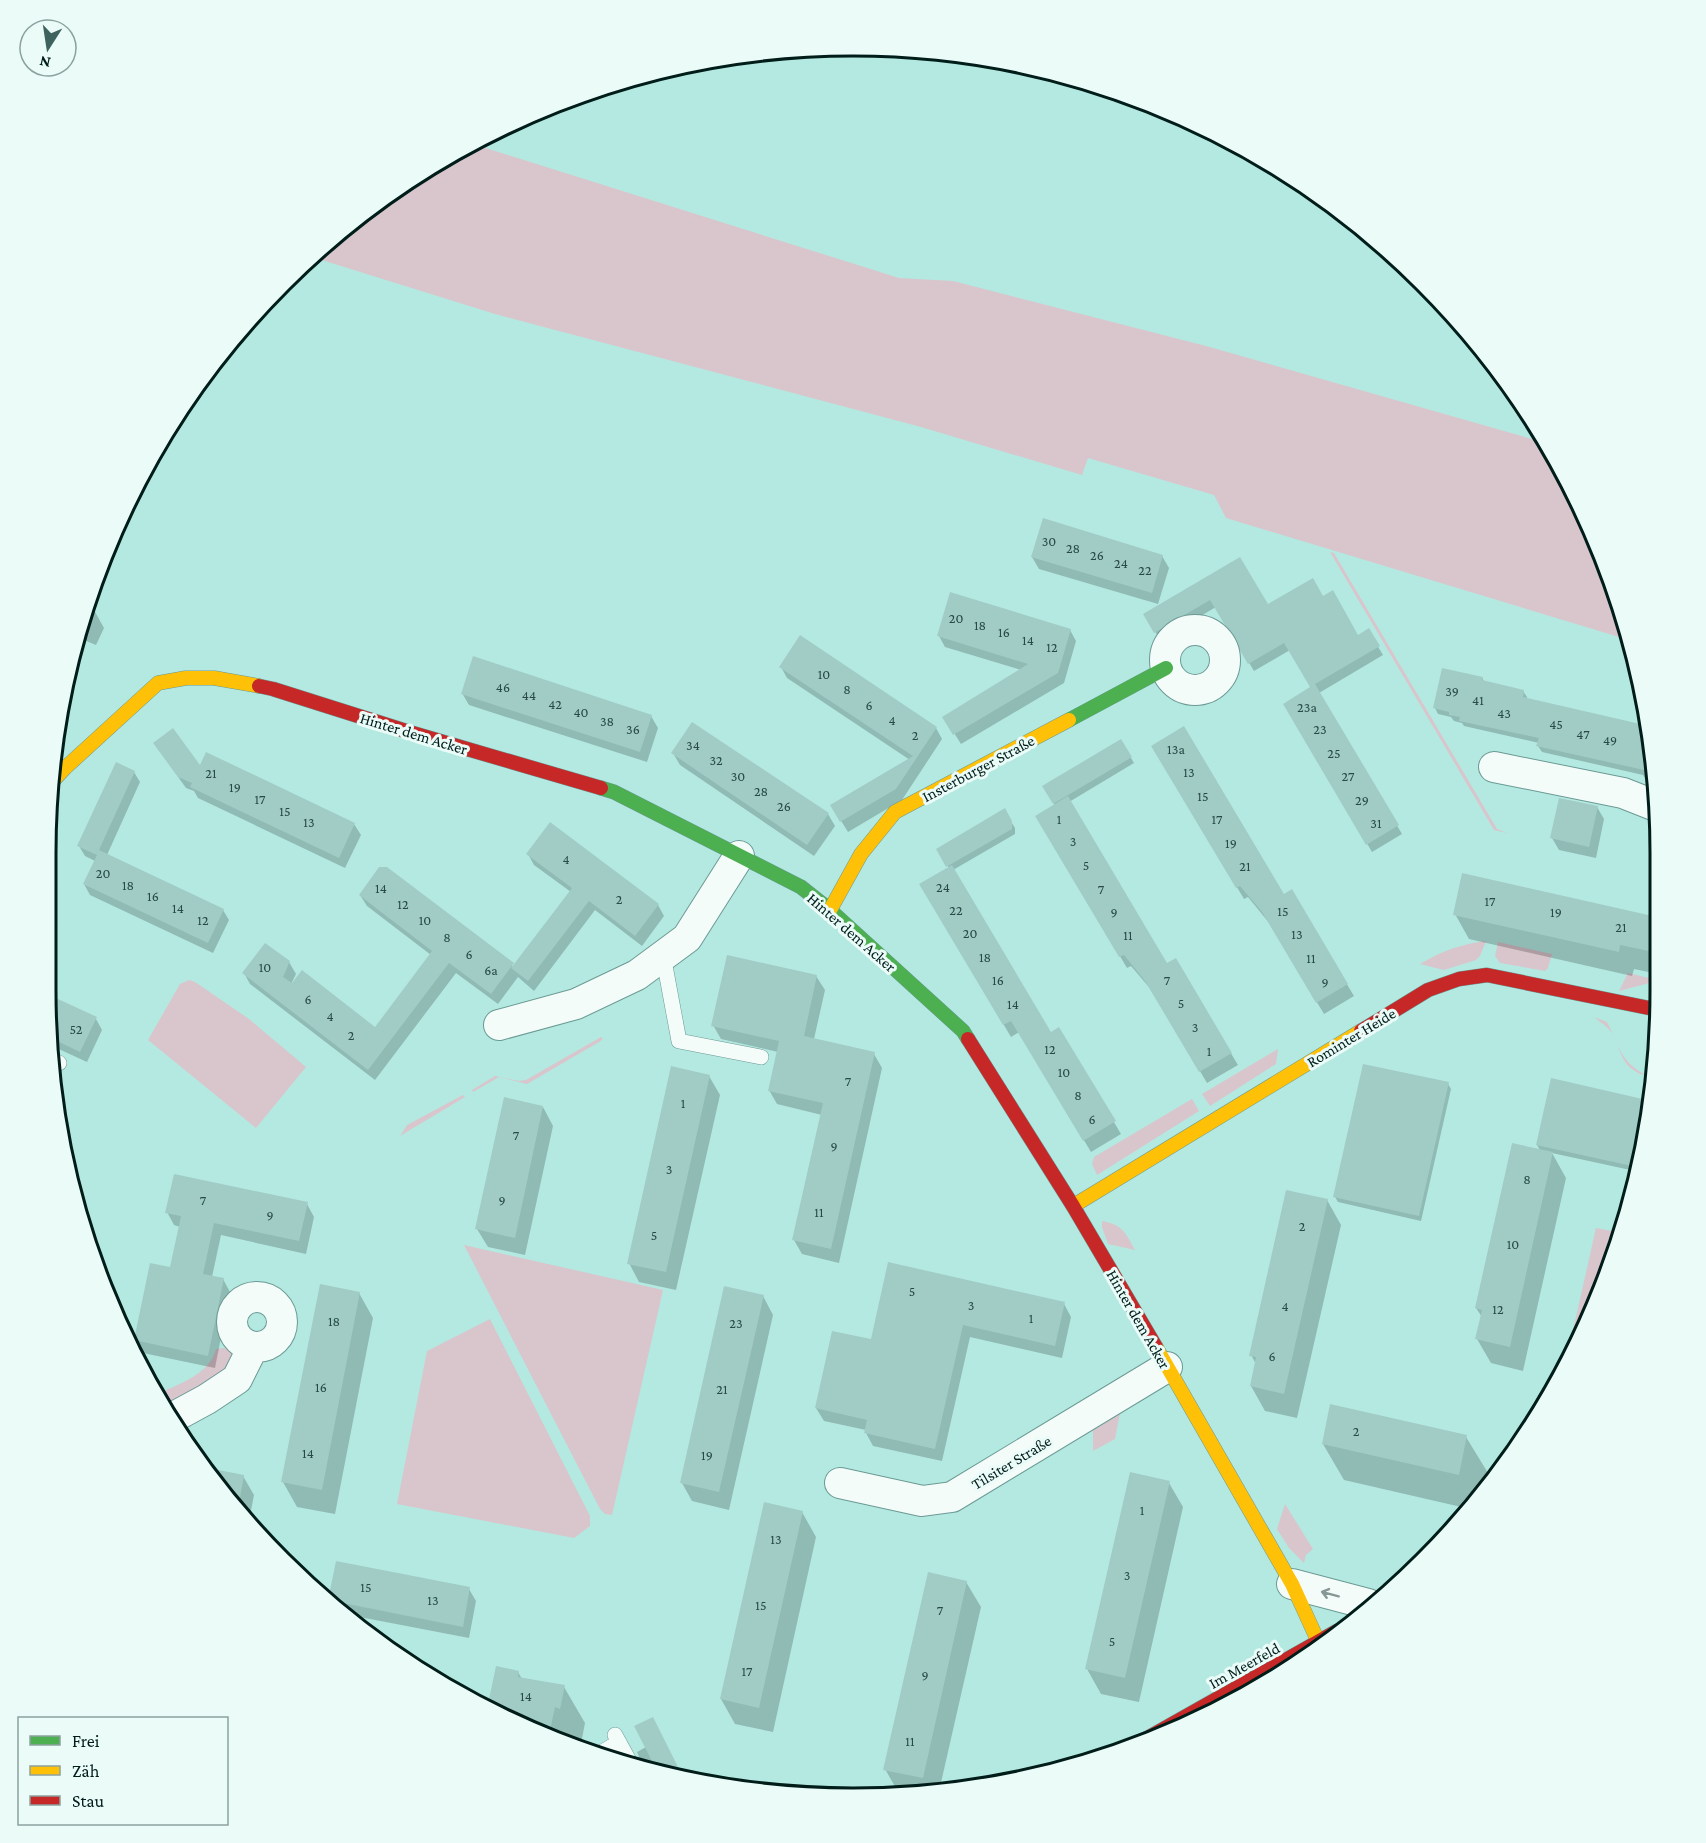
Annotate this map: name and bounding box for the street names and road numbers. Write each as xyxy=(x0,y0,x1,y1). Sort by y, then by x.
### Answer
street label: Hinter dem Acker xyxy=(358,709,470,758)
street label: Insterburger Straße xyxy=(919,732,1038,806)
street label: Hinter dem Acker xyxy=(804,889,900,976)
street label: Rominter Heide xyxy=(1304,1004,1399,1071)
street label: Hinter dem Acker xyxy=(1103,1267,1174,1372)
street label: Tilsiter Straße xyxy=(968,1432,1054,1493)
street label: Im Meerfeld xyxy=(1206,1639,1283,1692)

